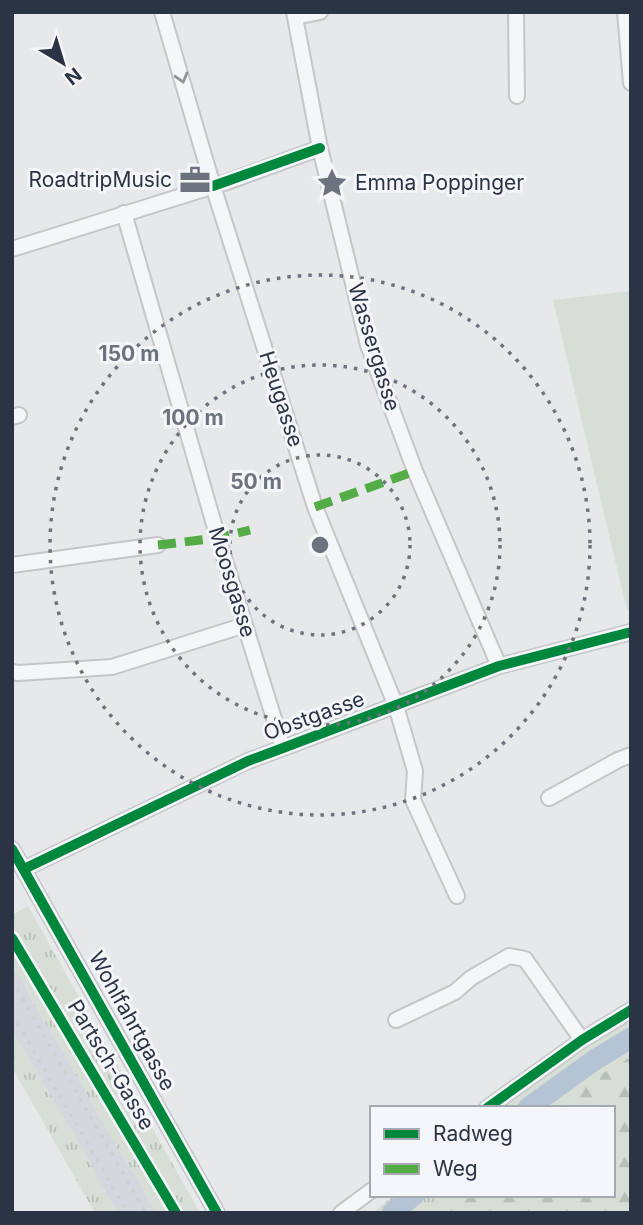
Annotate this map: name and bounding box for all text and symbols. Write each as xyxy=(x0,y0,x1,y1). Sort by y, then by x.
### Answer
north arrow xyxy=(28,28,98,98)
text: N xyxy=(60,62,86,90)
one-way arrow xyxy=(173,71,188,83)
office icon: RoadtripMusic xyxy=(178,163,212,197)
place icon: Emma Poppinger xyxy=(315,166,349,200)
place label: RoadtripMusic xyxy=(28,167,172,192)
place label: Emma Poppinger xyxy=(355,170,524,195)
street label: Wassergasse xyxy=(343,280,406,414)
text: 150 m xyxy=(99,341,159,366)
street label: Heugasse xyxy=(254,348,309,450)
text: 100 m xyxy=(162,405,224,430)
text: 50 m xyxy=(230,469,282,494)
street label: Moosgasse xyxy=(204,524,261,640)
centre of rings xyxy=(308,533,332,557)
street label: Obstgasse xyxy=(260,686,368,745)
street label: Wohlfahrtgasse xyxy=(84,947,181,1095)
street label: Partsch-Gasse xyxy=(63,995,160,1134)
legend xyxy=(370,1106,615,1197)
text: Radweg xyxy=(433,1121,513,1146)
text: Weg xyxy=(433,1156,478,1181)

